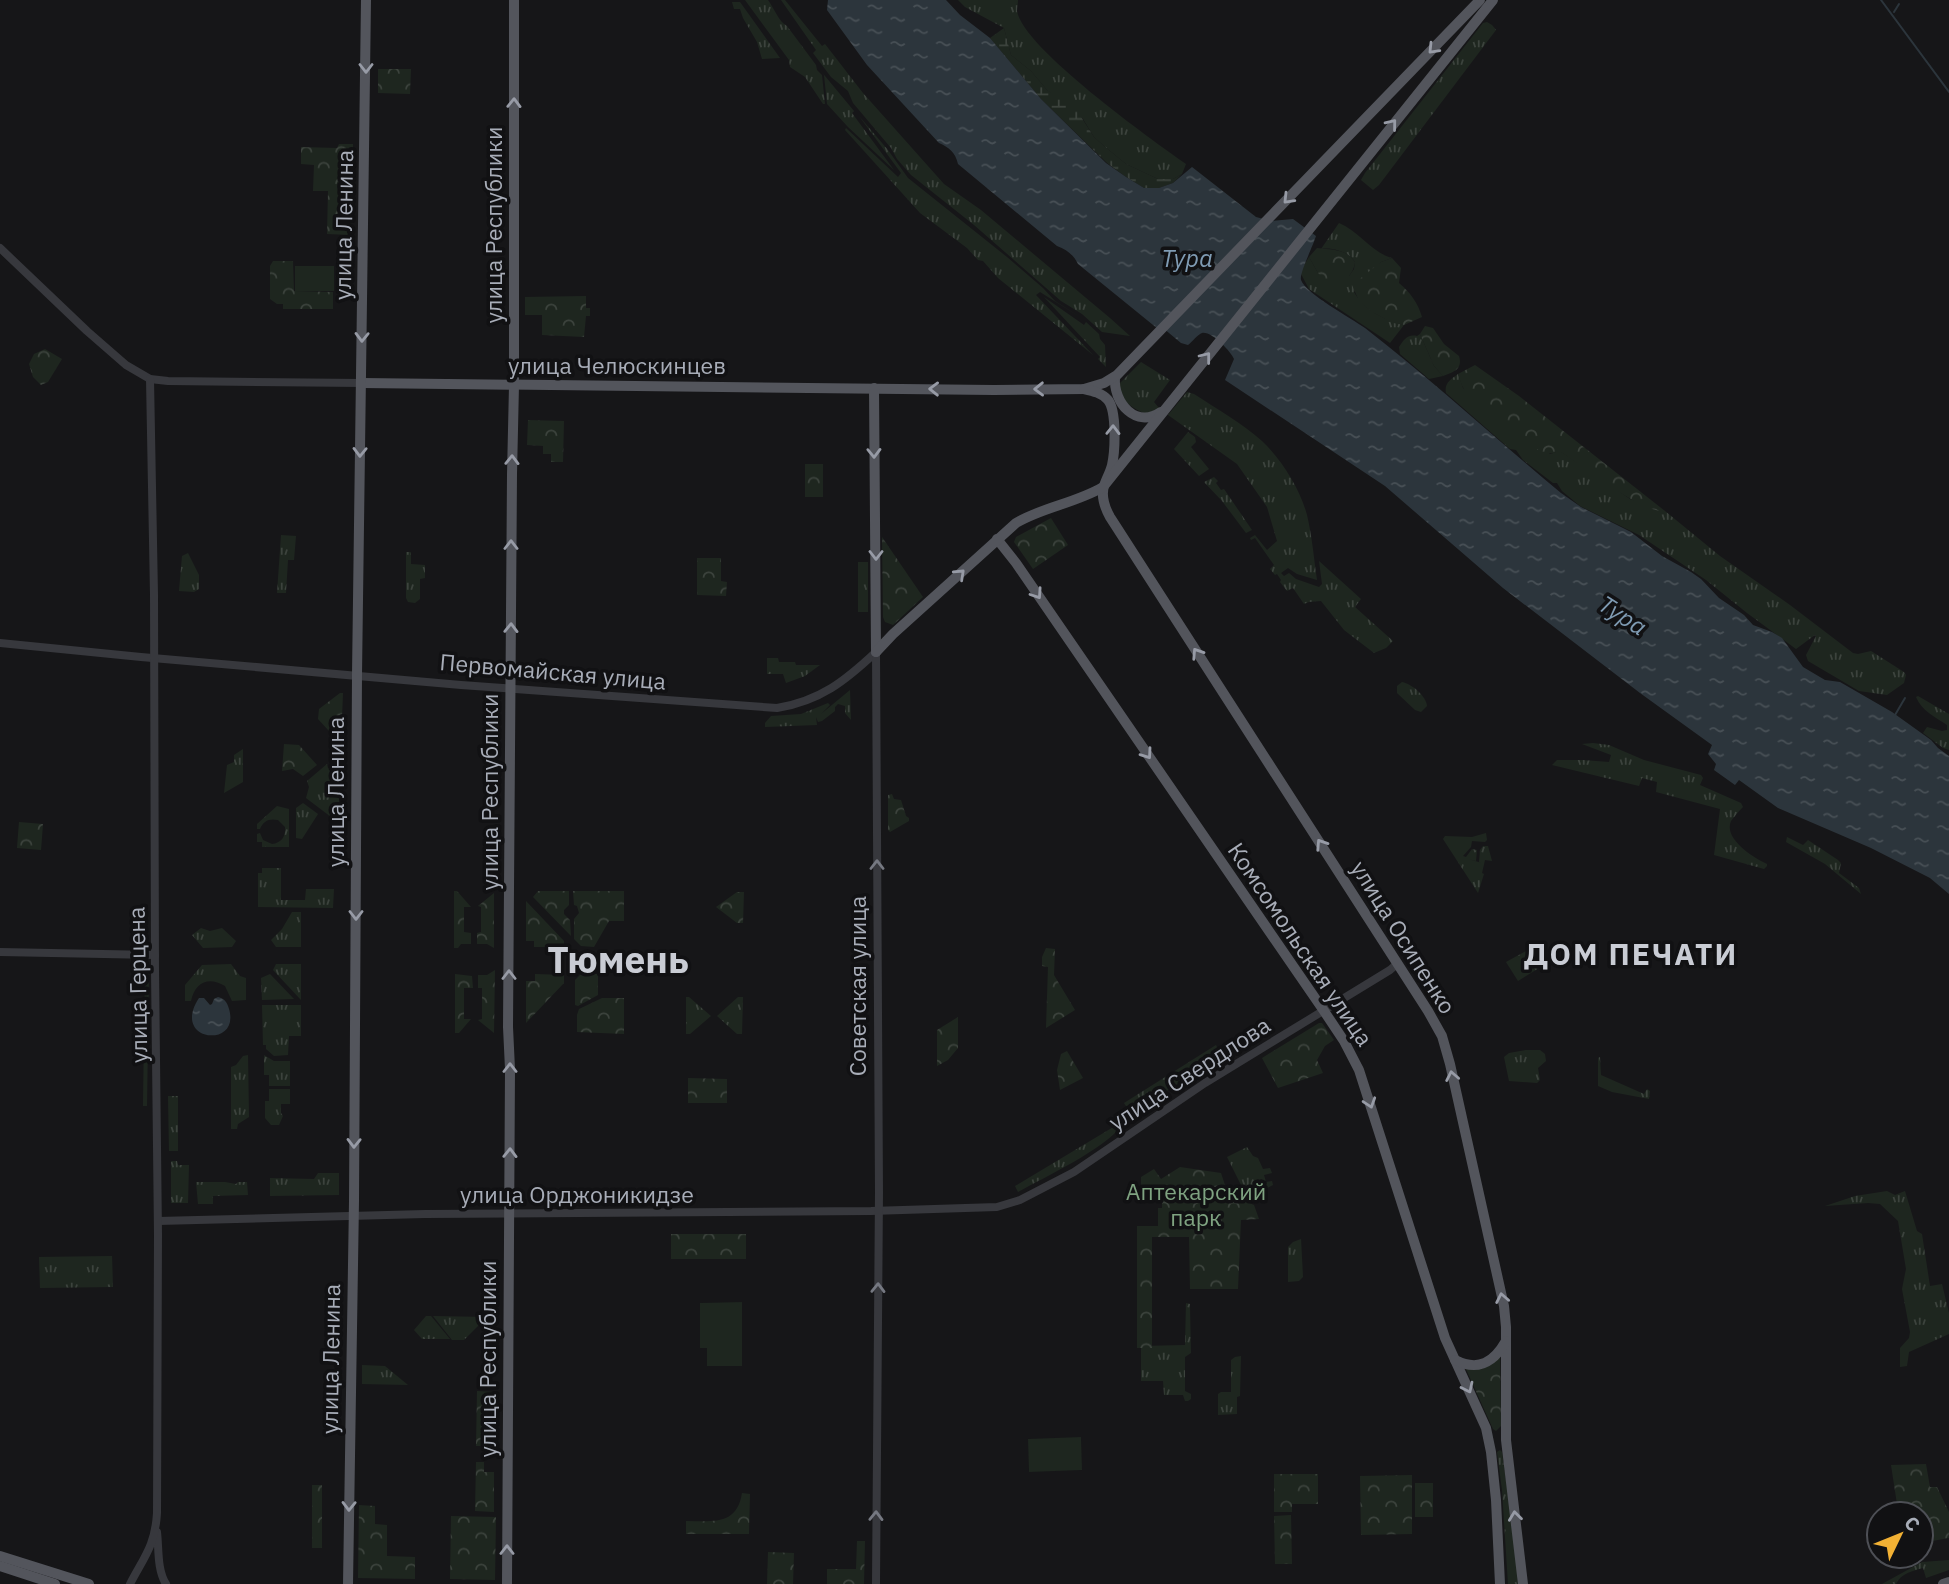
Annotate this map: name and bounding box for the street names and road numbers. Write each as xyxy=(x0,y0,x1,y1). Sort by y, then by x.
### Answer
street label: улица Республики xyxy=(478,126,508,324)
street label: улица Ленина xyxy=(327,150,359,300)
street label: улица Челюскинцев xyxy=(508,350,726,380)
street label: Первомайская улица xyxy=(439,646,667,696)
street label: улица Республики xyxy=(474,693,504,891)
street label: улица Ленина xyxy=(320,717,350,867)
street label: Комсомольская улица xyxy=(1222,836,1380,1052)
street label: улица Осипенко xyxy=(1345,855,1463,1019)
street label: Советская улица xyxy=(842,896,872,1076)
street label: улица Герцена xyxy=(121,906,153,1064)
street label: улица Свердлова xyxy=(1102,1010,1276,1136)
street label: улица Орджоникидзе xyxy=(460,1179,694,1209)
street label: улица Республики xyxy=(472,1260,502,1458)
street label: улица Ленина xyxy=(314,1284,346,1434)

